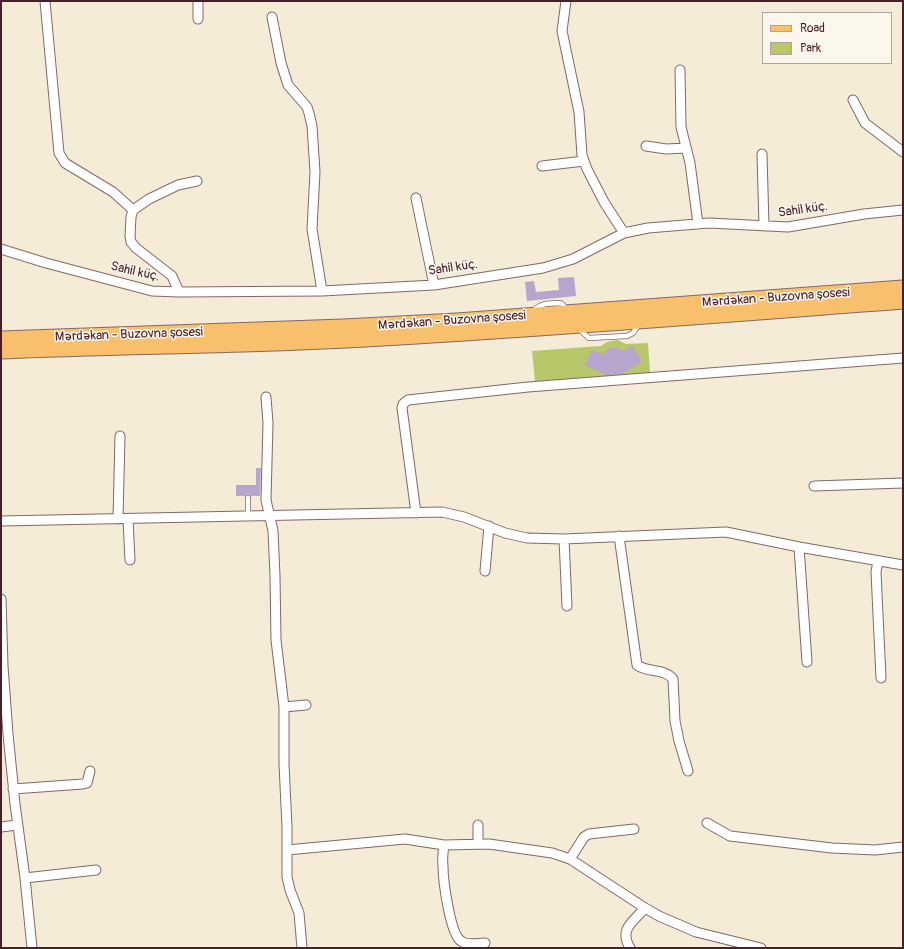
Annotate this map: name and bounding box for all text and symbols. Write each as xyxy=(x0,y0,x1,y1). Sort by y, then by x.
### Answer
legend xyxy=(762,12,892,64)
text: Road xyxy=(800,21,825,36)
text: Park xyxy=(800,41,821,56)
street label: Sahil küç. xyxy=(777,199,829,221)
street label: Sahil küç. xyxy=(427,257,479,279)
street label: Sahil küç. xyxy=(109,259,161,285)
street label: Mərdəkan - Buzovna şosesi xyxy=(702,285,850,311)
street label: Mərdəkan - Buzovna şosesi xyxy=(378,308,526,334)
street label: Mərdəkan - Buzovna şosesi xyxy=(55,325,203,345)

